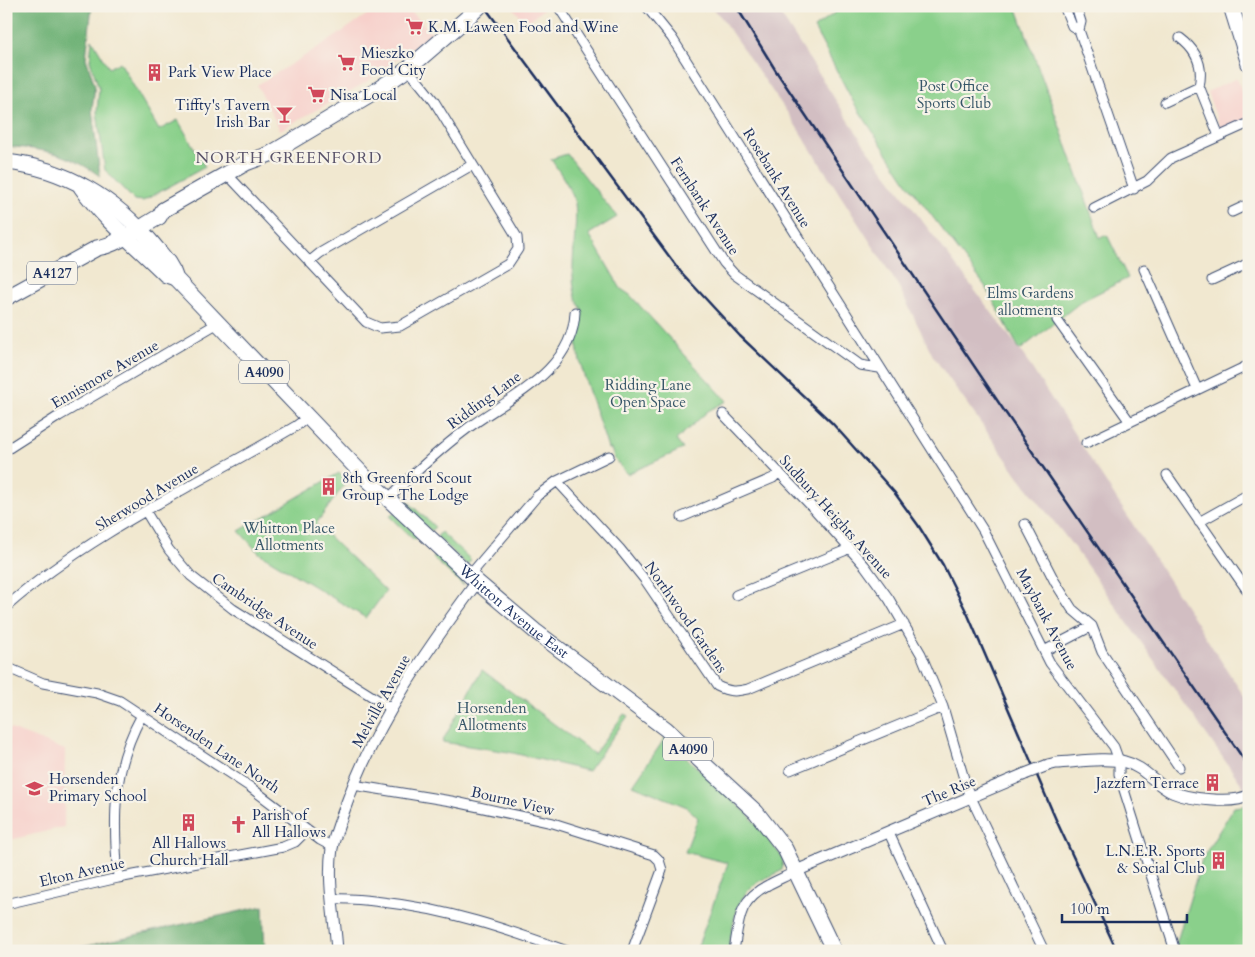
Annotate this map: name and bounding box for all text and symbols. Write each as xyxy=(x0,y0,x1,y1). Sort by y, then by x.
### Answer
supermarket icon: K.M. Laween Food and Wine xyxy=(404,17,424,37)
place label: K.M. Laween Food and Wine xyxy=(428,17,619,37)
place label: Mieszko Food City xyxy=(361,43,426,80)
supermarket icon: Mieszko Food City xyxy=(337,52,357,72)
building icon: Park View Place xyxy=(144,62,164,82)
place label: Park View Place xyxy=(168,62,272,82)
park label: Post Office Sports Club xyxy=(917,76,991,113)
supermarket icon: Nisa Local xyxy=(306,85,326,105)
place label: Nisa Local xyxy=(330,85,397,105)
place label: Tiffty's Tavern Irish Bar xyxy=(175,95,271,132)
bar icon: Tiffty's Tavern Irish Bar xyxy=(274,104,294,124)
street label: Rosebank Avenue xyxy=(738,124,816,232)
district label: NORTH GREENFORD xyxy=(195,147,383,169)
street label: Fernbank Avenue xyxy=(666,153,744,259)
road number: A4127 xyxy=(27,262,77,284)
park label: Elms Gardens allotments xyxy=(987,283,1073,320)
street label: Ennismore Avenue xyxy=(47,335,163,413)
road number: A4090 xyxy=(239,361,289,384)
street label: Ridding Lane xyxy=(443,366,525,434)
park label: Ridding Lane Open Space xyxy=(605,375,692,412)
street label: Sudbury Heights Avenue xyxy=(775,451,897,583)
street label: Sherwood Avenue xyxy=(92,458,202,536)
place label: 8th Greenford Scout Group - The Lodge xyxy=(342,468,472,505)
building icon: 8th Greenford Scout Group - The Lodge xyxy=(318,477,338,497)
park label: Whitton Place Allotments xyxy=(242,518,335,555)
street label: Northwood Gardens xyxy=(640,557,732,677)
street label: Whitton Avenue East xyxy=(454,559,573,663)
street label: Maybank Avenue xyxy=(1012,565,1082,673)
street label: Cambridge Avenue xyxy=(208,568,322,654)
street label: Melville Avenue xyxy=(347,651,415,751)
street label: Horsenden Lane North xyxy=(150,698,285,798)
park label: Horsenden Allotments xyxy=(457,698,527,735)
road number: A4090 xyxy=(663,738,713,761)
place label: Horsenden Primary School xyxy=(49,769,147,806)
street label: The Rise xyxy=(919,771,979,811)
place label: Jazzfern Terrace xyxy=(1094,773,1199,793)
building icon: Jazzfern Terrace xyxy=(1203,773,1223,793)
school or university icon: Horsenden Primary School xyxy=(25,778,45,798)
street label: Bourne View xyxy=(469,782,557,820)
place label: Parish of All Hallows xyxy=(252,805,326,842)
building icon: All Hallows Church Hall xyxy=(179,812,199,832)
church icon: Parish of All Hallows xyxy=(228,814,248,834)
place label: All Hallows Church Hall xyxy=(149,833,229,870)
place label: L.N.E.R. Sports & Social Club xyxy=(1105,841,1205,878)
building icon: L.N.E.R. Sports & Social Club xyxy=(1209,850,1229,870)
street label: Elton Avenue xyxy=(37,852,127,892)
scale bar xyxy=(1062,892,1188,924)
text: 100 m xyxy=(1070,899,1110,919)

